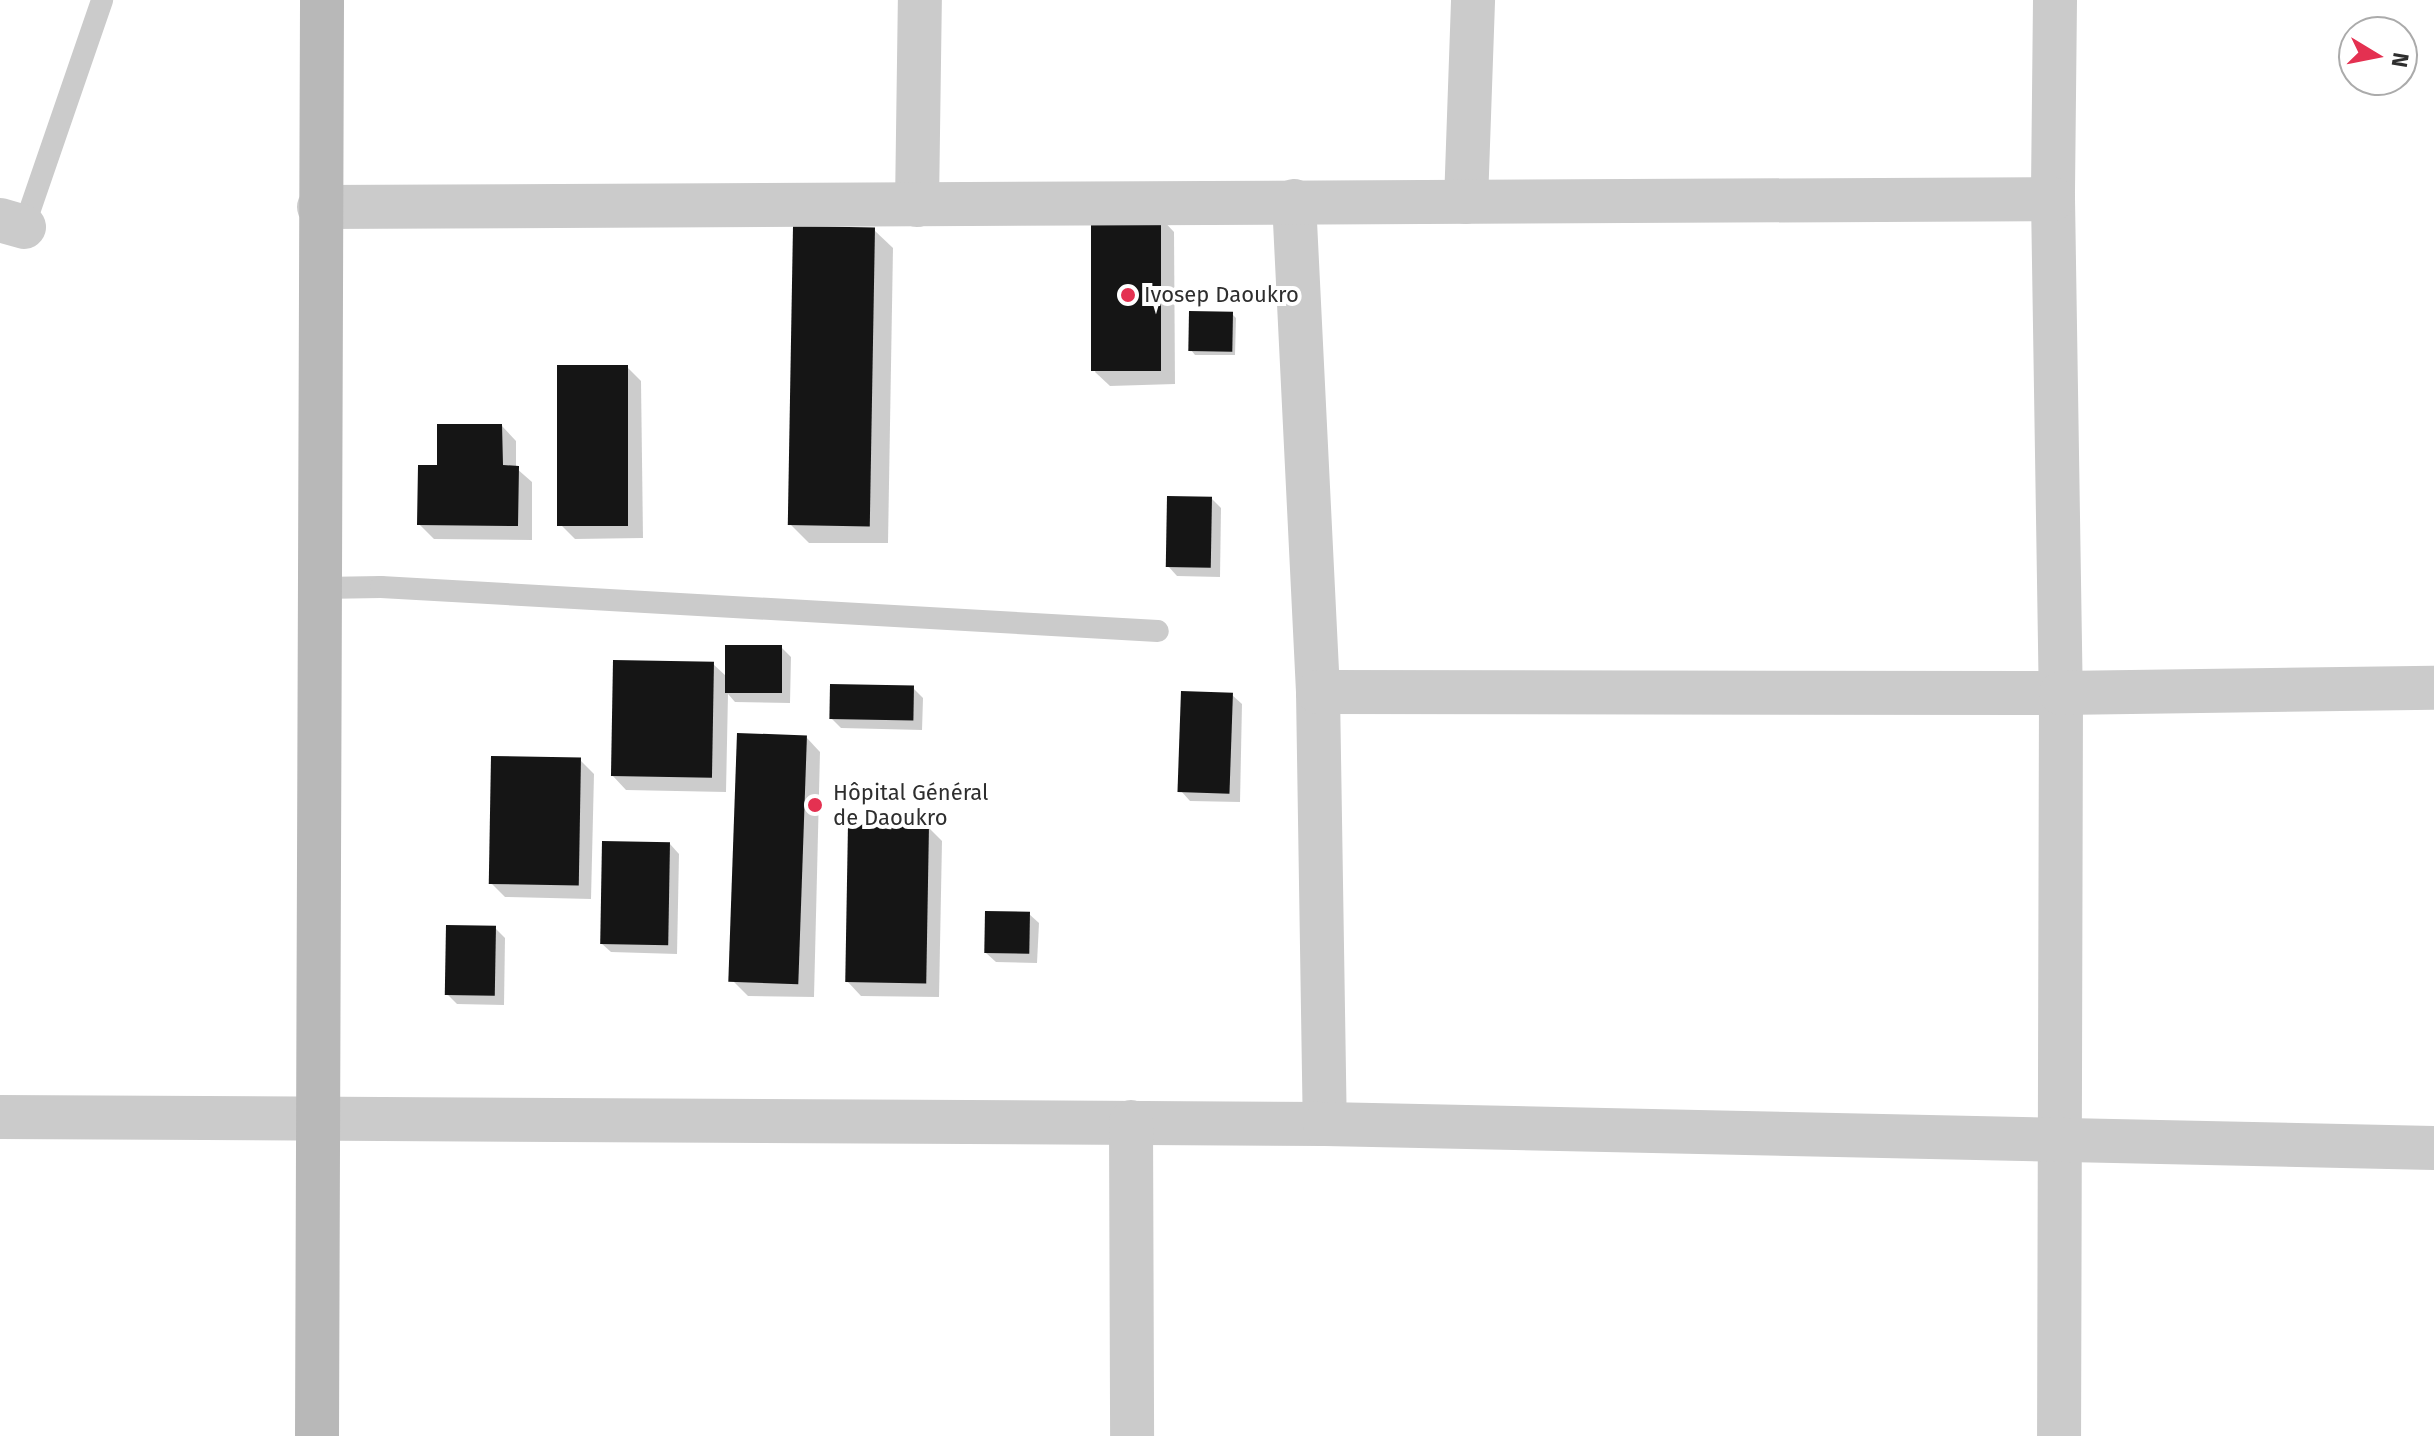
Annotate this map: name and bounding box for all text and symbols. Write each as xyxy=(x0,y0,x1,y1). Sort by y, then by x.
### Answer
north arrow xyxy=(2338,16,2418,96)
text: N xyxy=(2386,50,2415,69)
place label: Ivosep Daoukro xyxy=(1144,282,1299,308)
marker: Ivosep Daoukro xyxy=(1119,286,1137,304)
place label: Hôpital Général de Daoukro xyxy=(833,779,989,830)
marker: Hôpital Général de Daoukro xyxy=(804,794,826,816)

